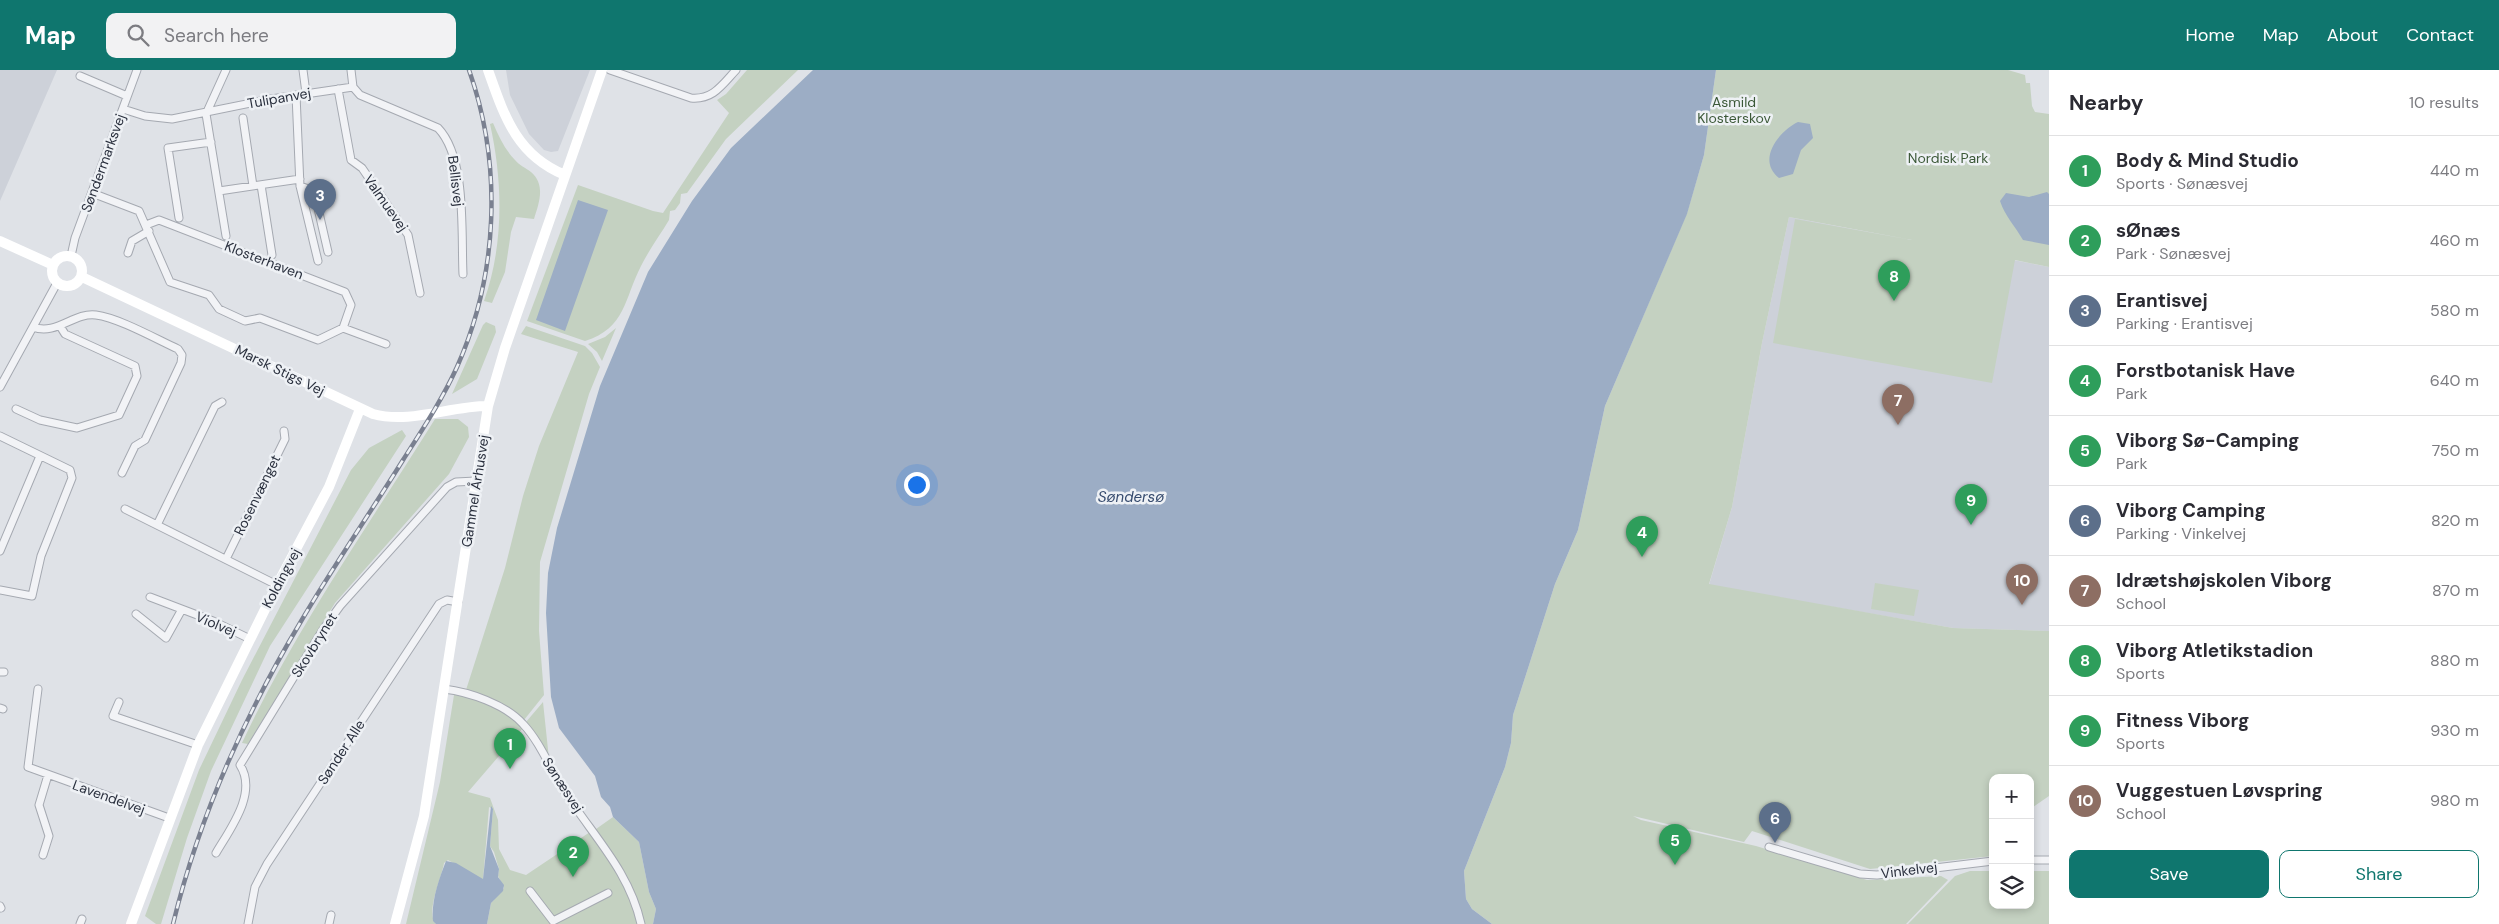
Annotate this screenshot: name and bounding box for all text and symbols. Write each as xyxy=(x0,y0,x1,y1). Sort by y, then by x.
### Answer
search box xyxy=(106,13,456,58)
text: Map xyxy=(25,20,76,51)
icon: search xyxy=(124,21,152,49)
text: Search here xyxy=(164,23,269,48)
text: Home xyxy=(2185,23,2235,47)
text: Map xyxy=(2263,23,2299,47)
text: About xyxy=(2327,23,2378,47)
text: Contact xyxy=(2406,23,2474,47)
street label: Tulipanvej xyxy=(246,84,312,112)
text: Nearby xyxy=(2069,89,2143,117)
text: 10 results xyxy=(2409,92,2479,113)
park label: Asmild Klosterskov xyxy=(1697,93,1771,127)
street label: Søndermarksvej xyxy=(77,111,129,215)
text: Body & Mind Studio xyxy=(2116,148,2299,173)
park label: Nordisk Park xyxy=(1908,149,1988,167)
street label: Bellisvej xyxy=(444,155,468,207)
text: 1 xyxy=(2082,160,2088,181)
text: 440 m xyxy=(2430,160,2479,181)
street label: Valmuevej xyxy=(360,171,412,235)
text: Sports · Sønæsvej xyxy=(2116,173,2248,194)
pin: 3 xyxy=(304,179,336,220)
text: sØnæs xyxy=(2116,218,2181,243)
text: 2 xyxy=(2080,230,2090,251)
text: 460 m xyxy=(2430,230,2479,251)
street label: Klosterhaven xyxy=(222,237,306,283)
text: Park · Sønæsvej xyxy=(2116,243,2231,264)
pin: 8 xyxy=(1878,260,1910,301)
text: Erantisvej xyxy=(2116,288,2208,313)
text: 3 xyxy=(2080,300,2090,321)
text: 580 m xyxy=(2430,300,2479,321)
text: Parking · Erantisvej xyxy=(2116,313,2253,334)
street label: Marsk Stigs Vej xyxy=(232,340,328,400)
text: Forstbotanisk Have xyxy=(2116,358,2295,383)
text: 4 xyxy=(2080,370,2090,391)
text: 640 m xyxy=(2430,370,2479,391)
text: Park xyxy=(2116,383,2148,404)
pin: 7 xyxy=(1882,384,1914,425)
text: Viborg Sø-Camping xyxy=(2116,428,2299,453)
street label: Gammel Århusvej xyxy=(457,434,493,548)
text: 5 xyxy=(2080,440,2090,461)
text: 750 m xyxy=(2432,440,2479,461)
street label: Rosenvænget xyxy=(230,452,284,538)
text: Park xyxy=(2116,453,2148,474)
your location xyxy=(904,472,930,498)
pin: 9 xyxy=(1955,484,1987,525)
water label: Søndersø xyxy=(1098,487,1165,507)
text: Viborg Camping xyxy=(2116,498,2266,523)
text: 6 xyxy=(2080,510,2090,531)
text: 820 m xyxy=(2431,510,2479,531)
pin: 4 xyxy=(1626,516,1658,557)
text: Parking · Vinkelvej xyxy=(2116,523,2246,544)
street label: Koldingvej xyxy=(258,545,304,611)
pin: 10 xyxy=(2006,564,2038,605)
text: Idrætshøjskolen Viborg xyxy=(2116,568,2332,593)
text: 7 xyxy=(2081,580,2089,601)
text: 870 m xyxy=(2432,580,2479,601)
text: School xyxy=(2116,593,2166,614)
street label: Violvej xyxy=(193,607,239,641)
street label: Skovbrynet xyxy=(287,609,341,681)
text: Viborg Atletikstadion xyxy=(2116,638,2313,663)
text: 8 xyxy=(2080,650,2090,671)
text: 880 m xyxy=(2430,650,2479,671)
text: Sports xyxy=(2116,663,2165,684)
text: Fitness Viborg xyxy=(2116,708,2249,733)
street label: Sønder Alle xyxy=(313,716,369,788)
text: 9 xyxy=(2080,720,2090,741)
text: 930 m xyxy=(2430,720,2479,741)
pin: 1 xyxy=(494,728,526,769)
text: Sports xyxy=(2116,733,2165,754)
street label: Sønæsvej xyxy=(538,754,588,816)
map controls xyxy=(1989,774,2034,909)
button: + xyxy=(1989,774,2034,819)
street label: Lavendelvej xyxy=(70,776,148,818)
text: Vuggestuen Løvspring xyxy=(2116,778,2323,803)
text: 10 xyxy=(2076,790,2094,811)
text: 980 m xyxy=(2430,790,2479,811)
pin: 6 xyxy=(1759,802,1791,843)
text: School xyxy=(2116,803,2166,824)
button: − xyxy=(1989,819,2034,864)
pin: 5 xyxy=(1659,824,1691,865)
pin: 2 xyxy=(557,836,589,877)
button: Save xyxy=(2069,850,2269,898)
button: Share xyxy=(2279,850,2479,898)
street label: Vinkelvej xyxy=(1880,858,1938,882)
button: layers xyxy=(1989,864,2034,909)

